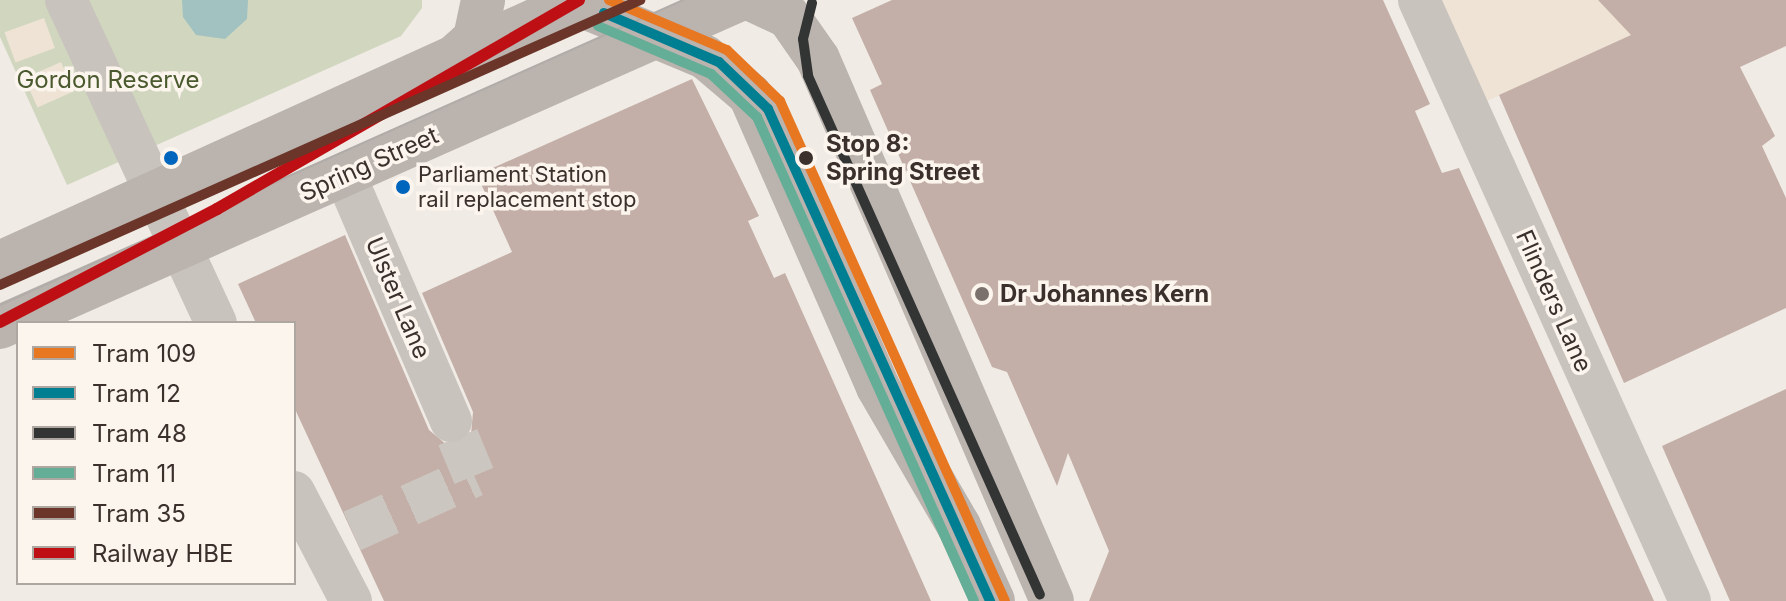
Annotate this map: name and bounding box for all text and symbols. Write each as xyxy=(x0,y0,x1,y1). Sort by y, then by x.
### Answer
park label: Gordon Reserve xyxy=(16,66,200,94)
street label: Spring Street xyxy=(295,121,443,207)
place label: Stop 8: Spring Street xyxy=(826,130,980,186)
marker: Stop 8: Spring Street xyxy=(793,145,819,171)
unlabelled marker xyxy=(163,150,179,166)
place label: Parliament Station rail replacement stop xyxy=(418,161,637,212)
marker: Parliament Station rail replacement stop xyxy=(395,179,411,195)
street label: Flinders Lane xyxy=(1510,226,1598,376)
street label: Ulster Lane xyxy=(360,233,436,363)
place label: Dr Johannes Kern xyxy=(1000,280,1209,308)
marker: Dr Johannes Kern xyxy=(971,283,993,305)
legend xyxy=(16,321,296,585)
text: Tram 109 xyxy=(92,339,196,368)
text: Tram 12 xyxy=(92,379,181,408)
text: Tram 48 xyxy=(92,419,187,448)
text: Tram 11 xyxy=(92,459,176,488)
text: Tram 35 xyxy=(92,499,186,528)
text: Railway HBE xyxy=(92,539,233,568)

